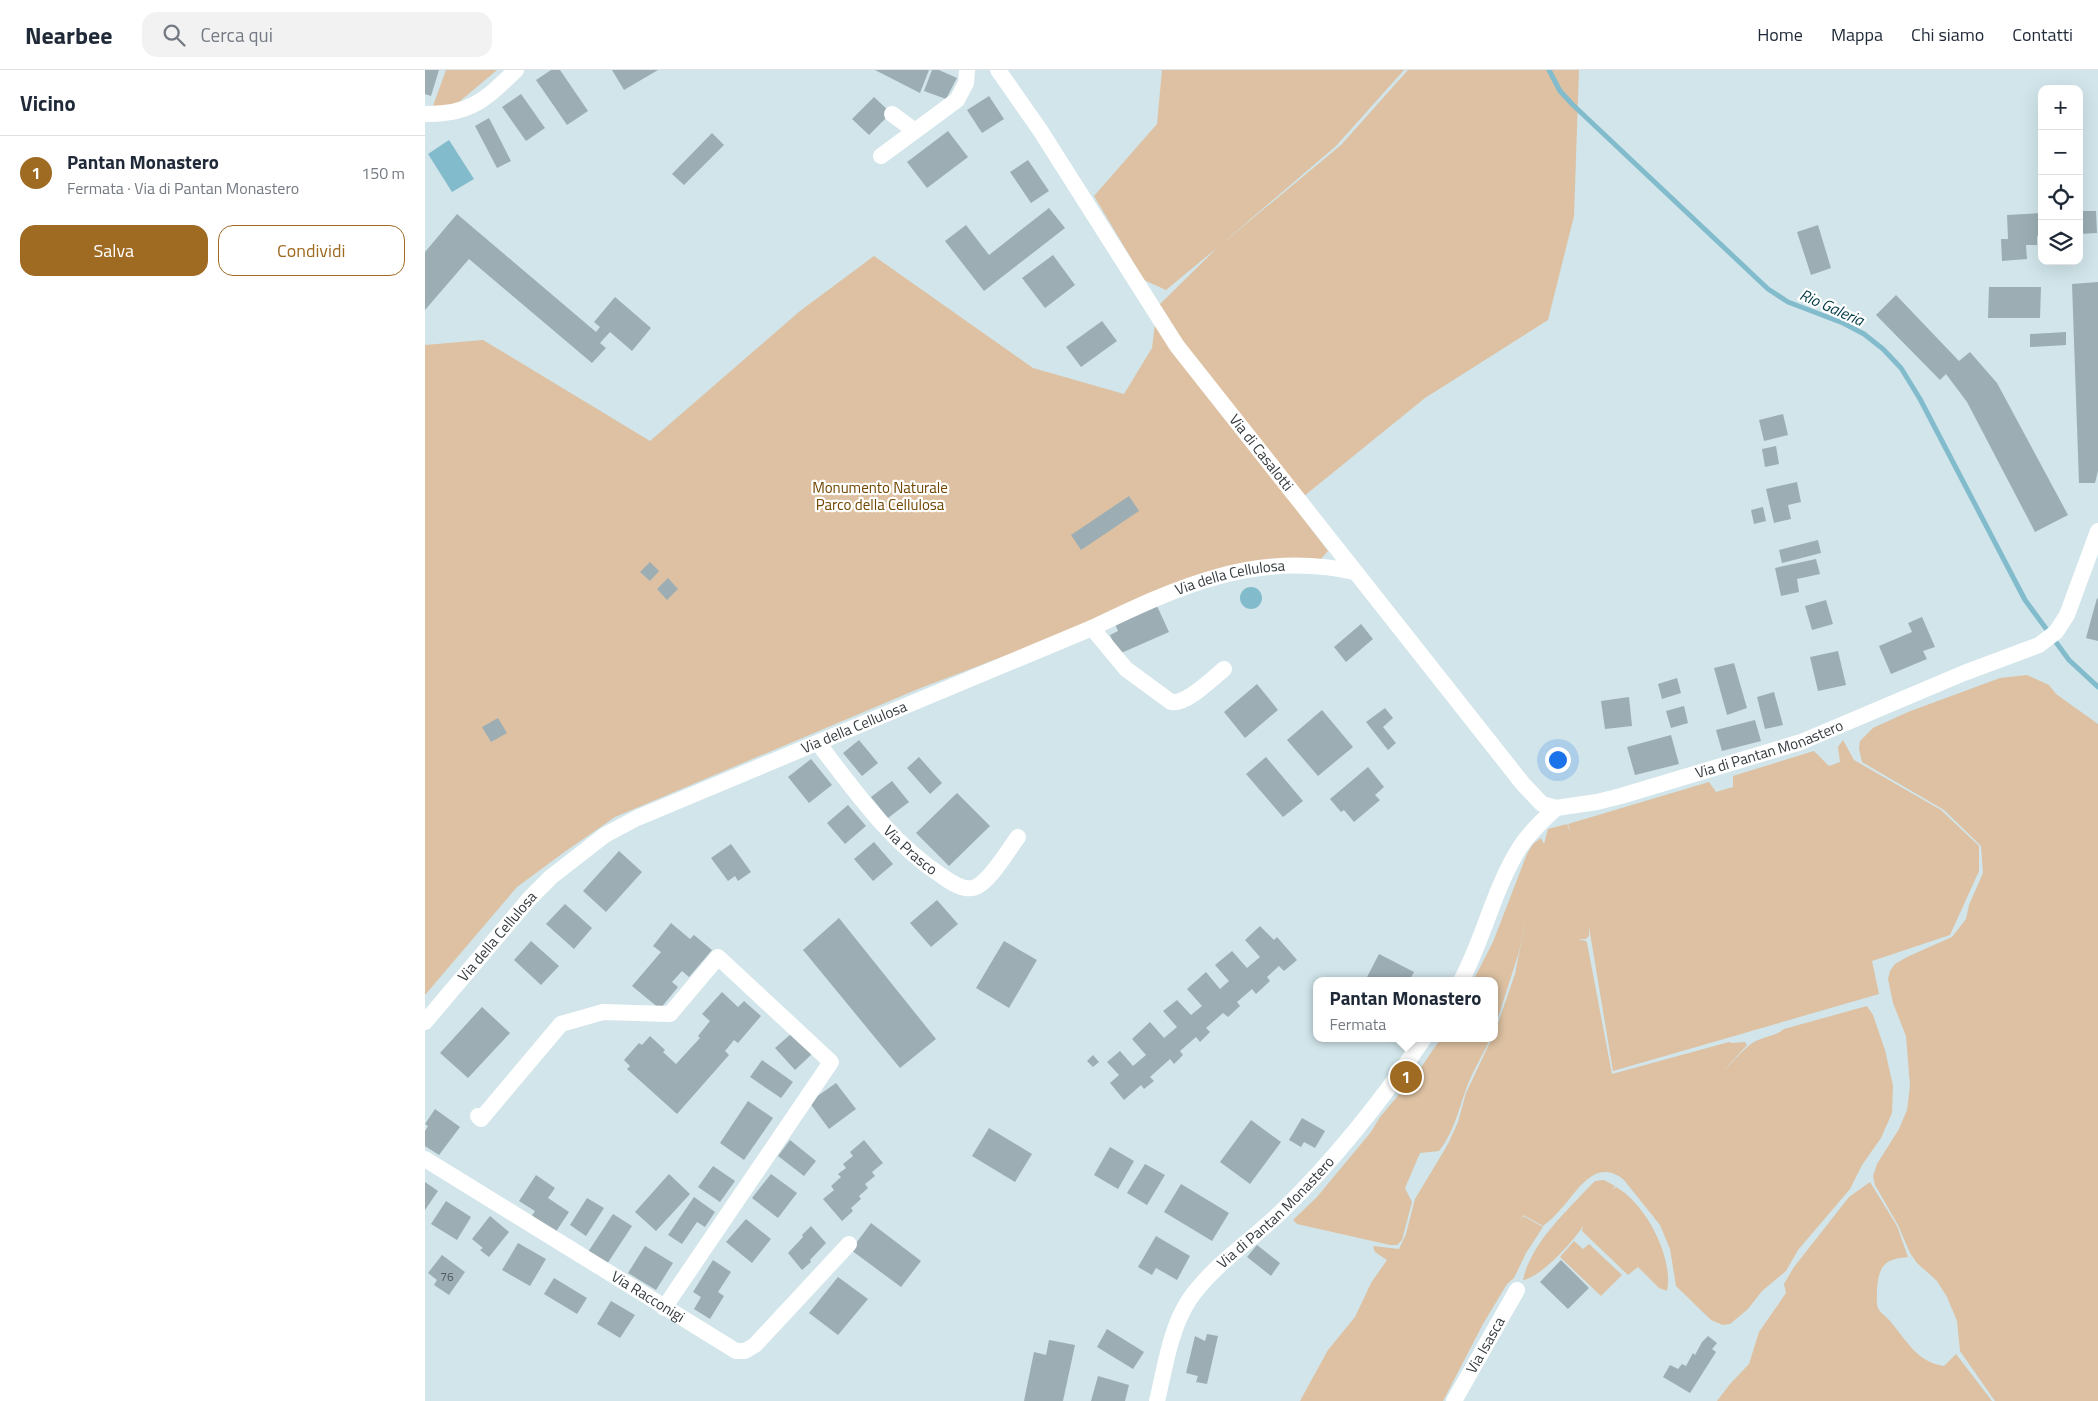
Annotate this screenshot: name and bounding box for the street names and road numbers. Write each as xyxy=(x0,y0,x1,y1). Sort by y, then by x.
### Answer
street label: Via di Casalotti xyxy=(1224,409,1299,496)
street label: Via della Cellulosa xyxy=(1172,554,1286,601)
street label: Via della Cellulosa xyxy=(797,694,911,759)
street label: Via di Pantan Monastero xyxy=(1692,713,1847,784)
street label: Via Prasco xyxy=(878,820,943,881)
street label: Via della Cellulosa xyxy=(452,885,542,987)
street label: Via di Pantan Monastero xyxy=(1211,1151,1340,1274)
street label: Via Racconigi xyxy=(607,1265,689,1328)
street label: Via Isasca xyxy=(1460,1312,1511,1378)

